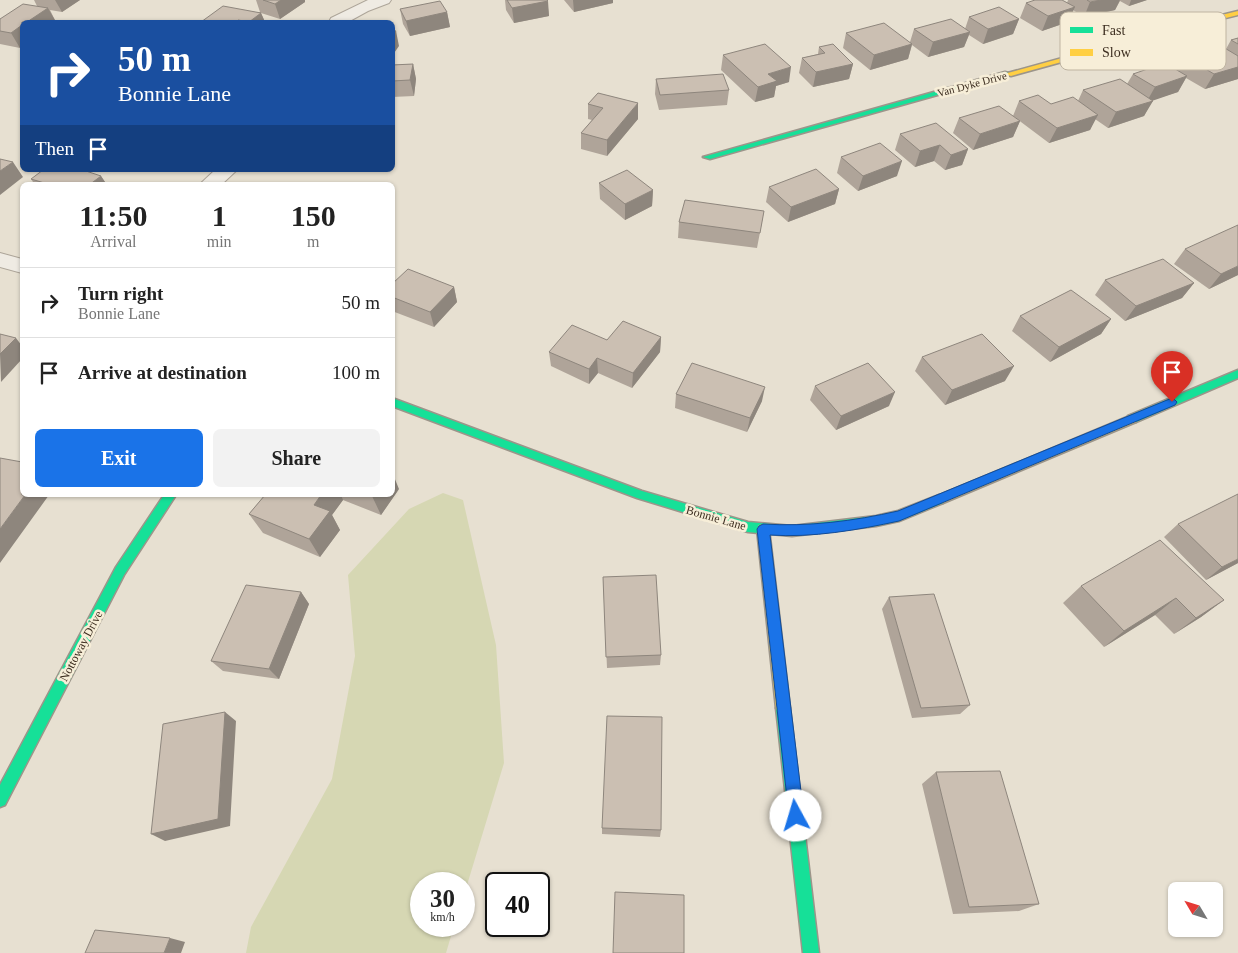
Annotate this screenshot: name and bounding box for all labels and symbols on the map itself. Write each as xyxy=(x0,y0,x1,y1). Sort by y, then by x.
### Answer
legend xyxy=(1060,12,1226,70)
text: Fast xyxy=(1102,23,1125,38)
text: Slow xyxy=(1102,45,1132,60)
street label: Van Dyke Drive xyxy=(936,69,1008,99)
pin xyxy=(1151,351,1193,402)
street label: Bonnie Lane xyxy=(684,503,748,533)
street label: Nottoway Drive xyxy=(57,608,105,684)
position arrow xyxy=(769,789,821,841)
speed limit sign: 40 xyxy=(485,872,550,937)
north arrow xyxy=(1168,882,1222,938)

